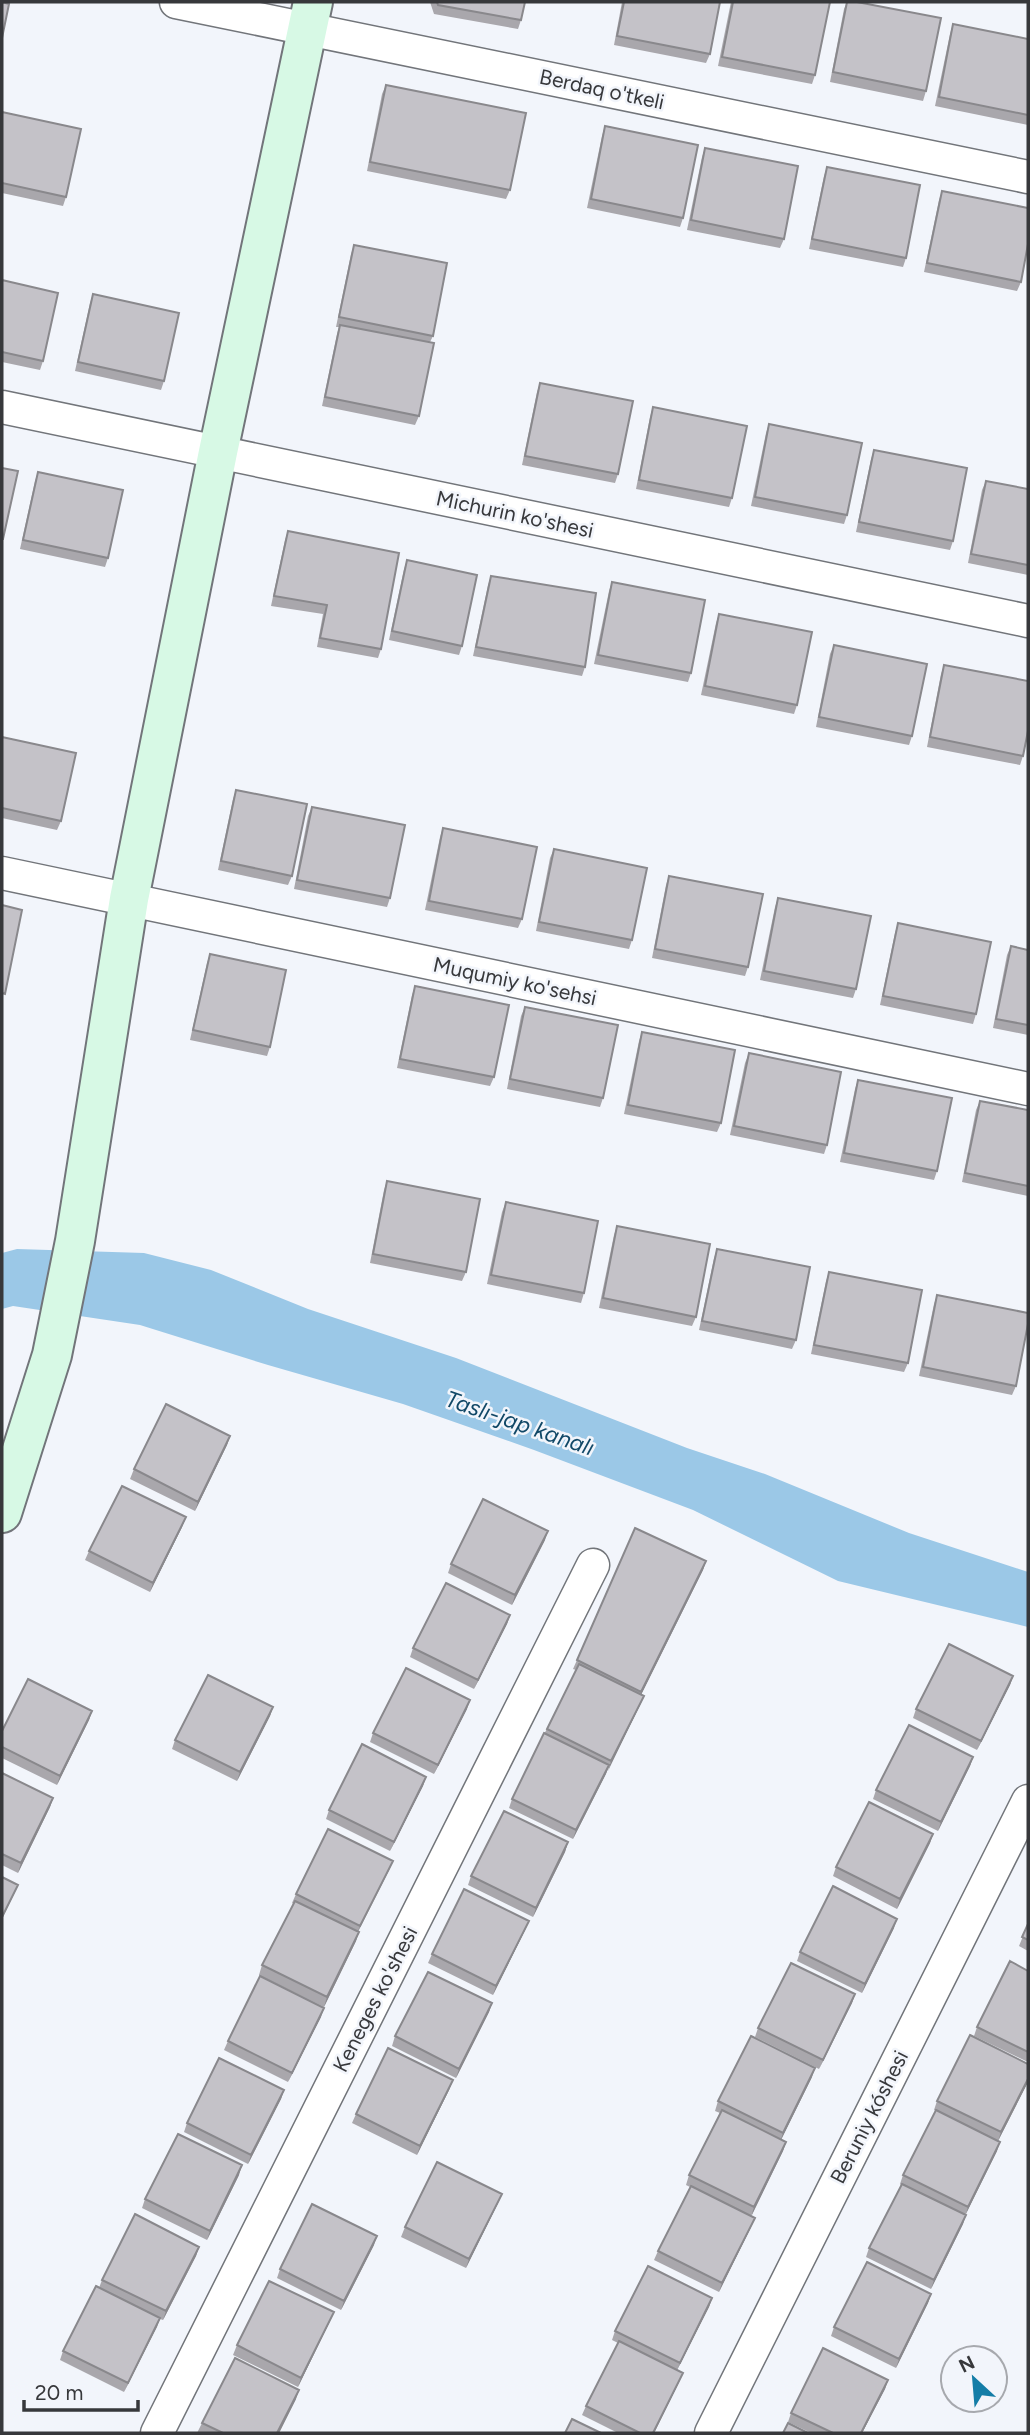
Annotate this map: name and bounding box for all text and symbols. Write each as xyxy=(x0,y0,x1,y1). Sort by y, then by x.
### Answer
street label: Berdaq o'tkeli xyxy=(537,64,667,114)
street label: Michurin ko'shesi xyxy=(434,485,596,543)
street label: Muqumiy ko'sehsi xyxy=(431,951,599,1011)
water label: Taslı-jap kanalı xyxy=(442,1384,598,1462)
street label: Keneges ko'shesi xyxy=(328,1922,422,2076)
street label: Beruniy kóshesi xyxy=(825,2046,913,2188)
north arrow xyxy=(939,2344,1009,2414)
text: N xyxy=(955,2351,978,2378)
scale bar xyxy=(24,2368,138,2412)
text: 20 m xyxy=(35,2380,83,2405)

